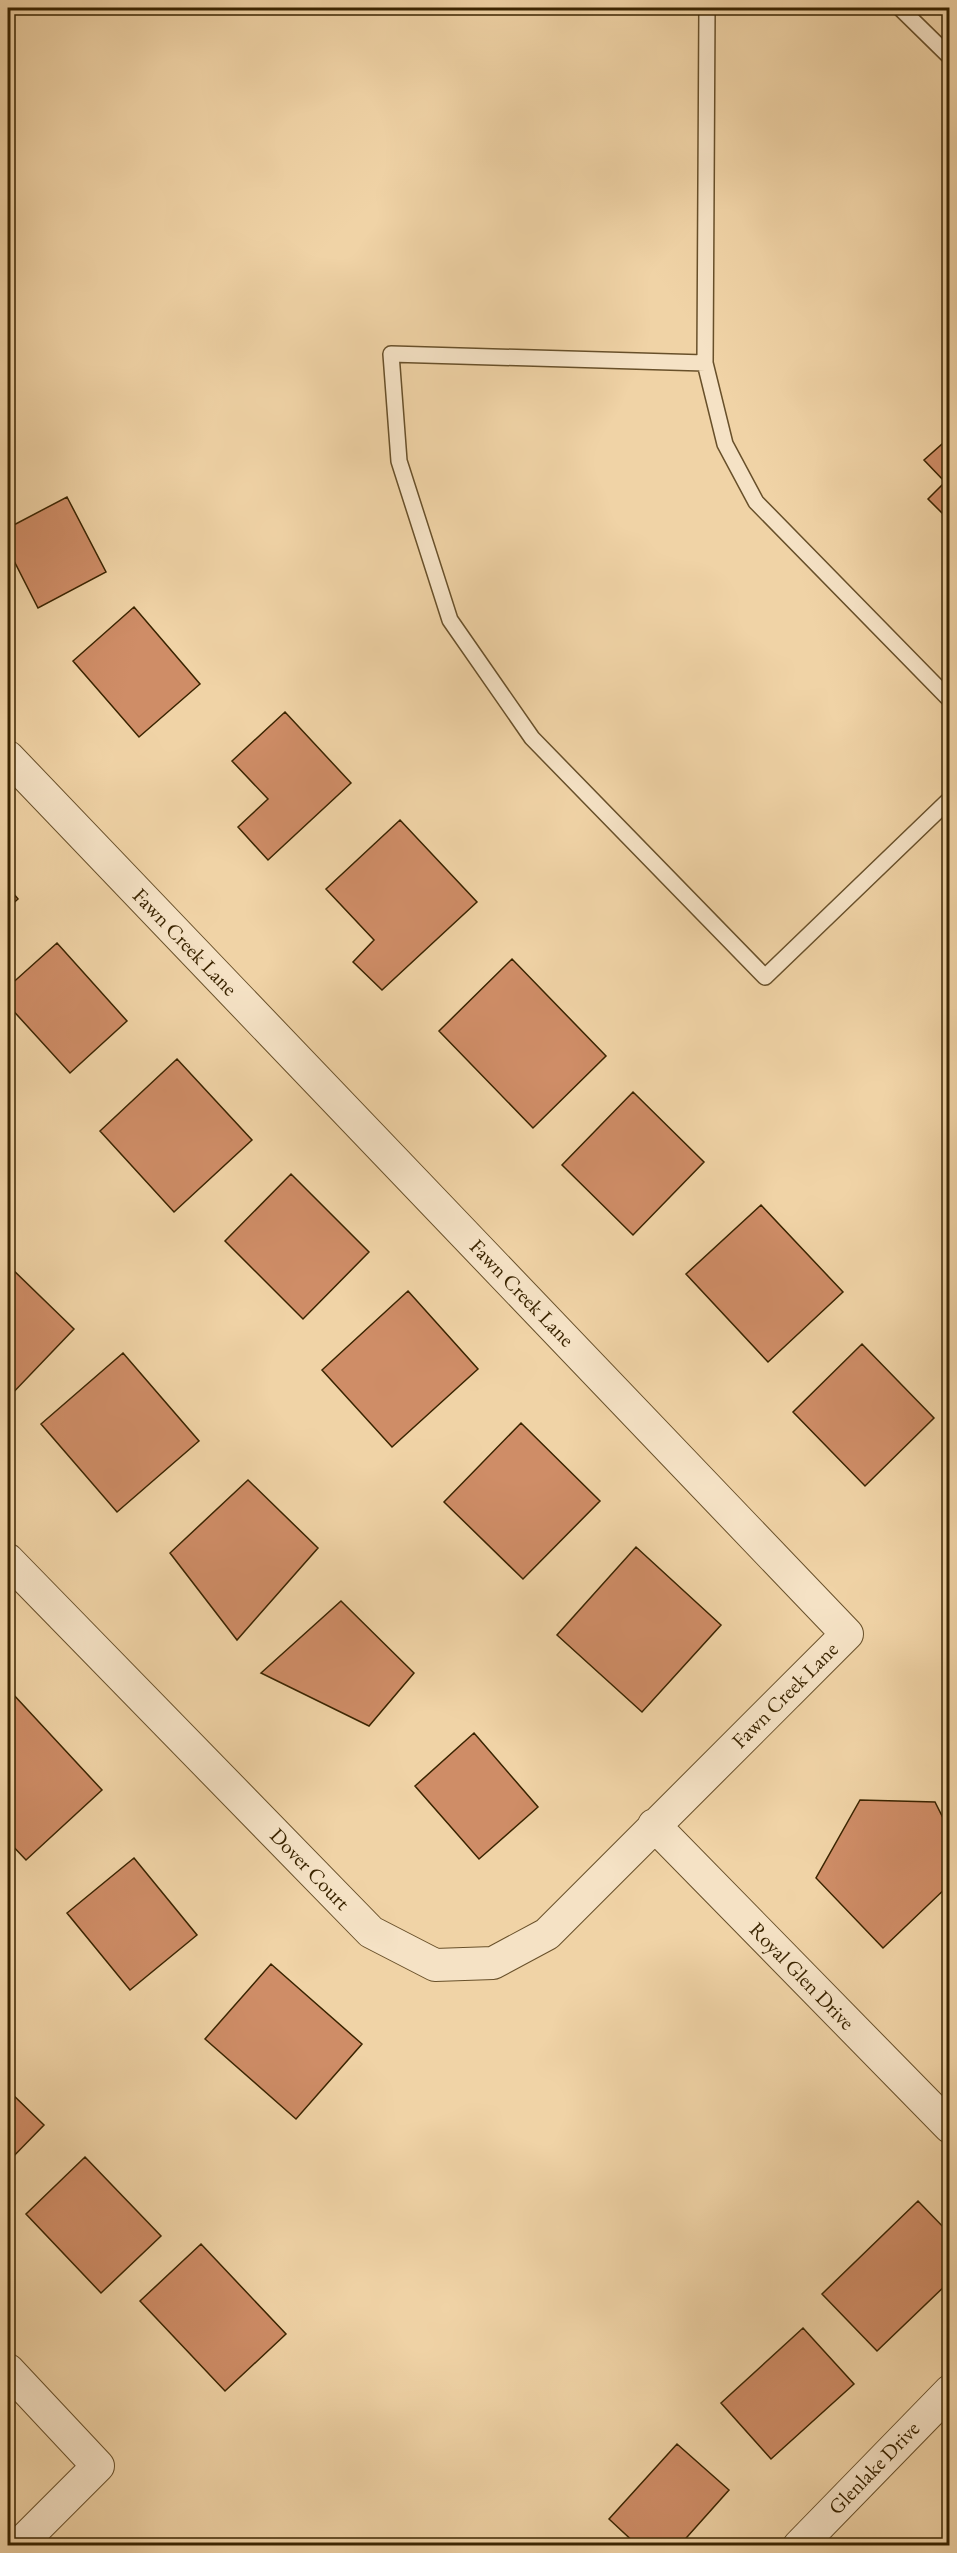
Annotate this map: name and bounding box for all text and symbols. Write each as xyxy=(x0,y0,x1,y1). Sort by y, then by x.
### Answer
street label: Fawn Creek Lane xyxy=(127,882,244,1001)
street label: Fawn Creek Lane xyxy=(464,1233,581,1352)
street label: Fawn Creek Lane xyxy=(726,1636,844,1754)
street label: Dover Court xyxy=(265,1822,356,1916)
street label: Royal Glen Drive xyxy=(744,1916,861,2035)
street label: Glenlake Drive xyxy=(822,2415,925,2520)

